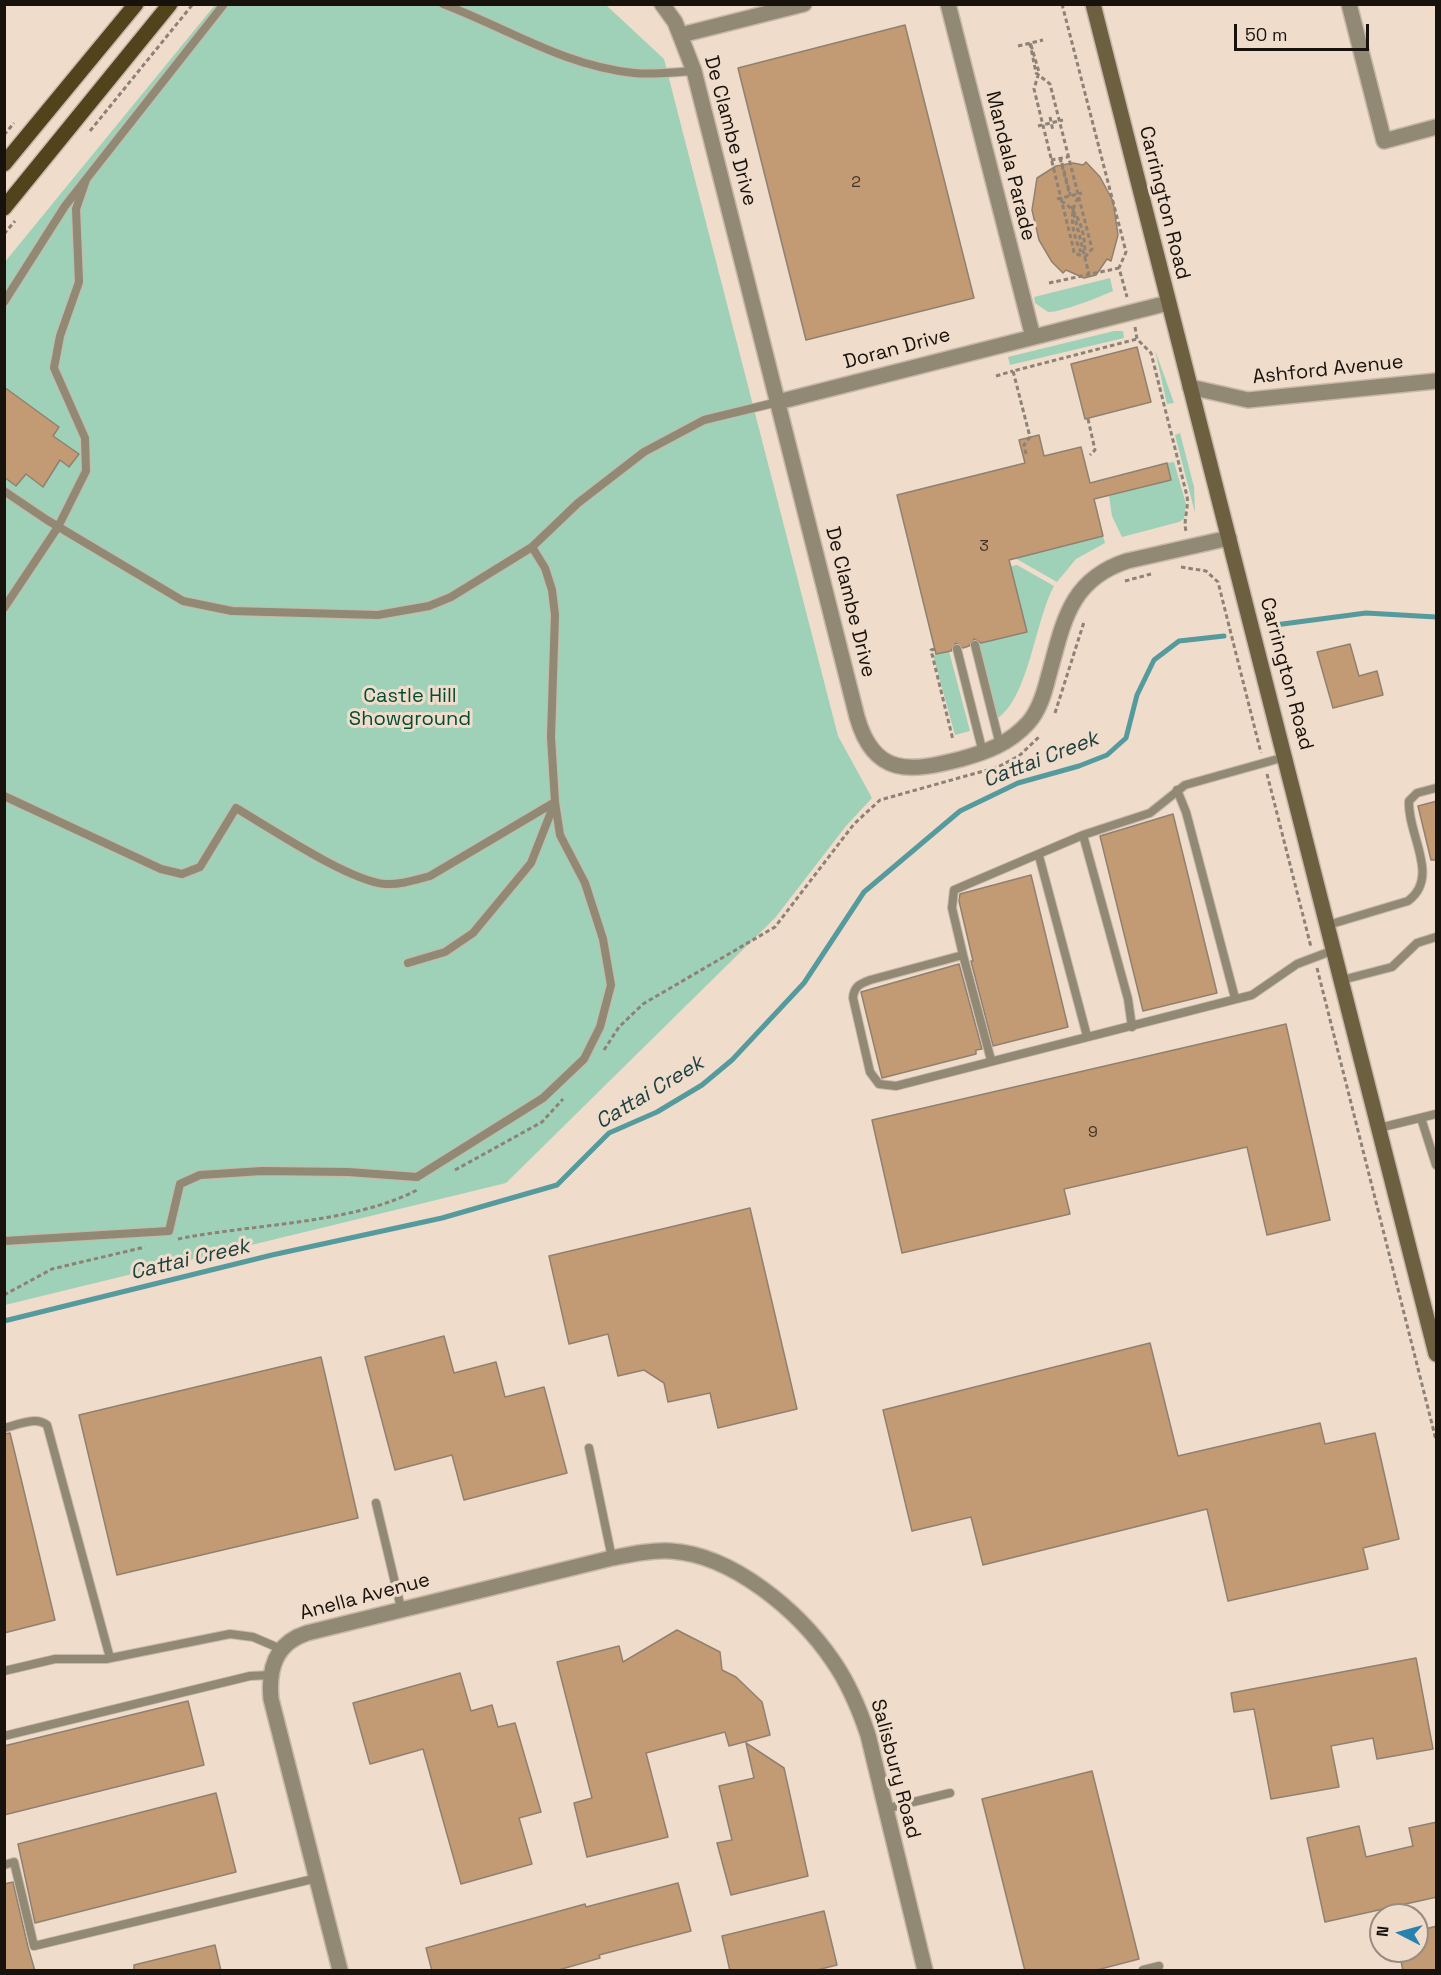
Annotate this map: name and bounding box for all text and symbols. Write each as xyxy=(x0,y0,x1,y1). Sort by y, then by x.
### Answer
scale bar xyxy=(1237,12,1372,50)
text: 50 m xyxy=(1245,23,1287,46)
street label: De Clambe Drive xyxy=(698,53,762,209)
street label: Mandala Parade xyxy=(980,89,1040,243)
street label: Carrington Road xyxy=(1133,124,1195,282)
house number: 2 xyxy=(851,173,861,193)
street label: Doran Drive xyxy=(841,323,953,375)
street label: Ashford Avenue xyxy=(1251,350,1405,390)
street label: De Clambe Drive xyxy=(820,524,880,680)
house number: 3 xyxy=(979,537,989,557)
street label: Carrington Road xyxy=(1254,595,1318,753)
park label: Castle Hill Showground xyxy=(349,685,471,732)
water label: Cattai Creek xyxy=(980,726,1102,794)
water label: Cattai Creek xyxy=(591,1051,709,1135)
house number: 9 xyxy=(1088,1123,1098,1143)
water label: Cattai Creek xyxy=(128,1234,252,1286)
street label: Anella Avenue xyxy=(297,1568,433,1626)
street label: Salisbury Road xyxy=(865,1697,925,1841)
north arrow xyxy=(1369,1903,1429,1963)
text: N xyxy=(1372,1925,1394,1938)

